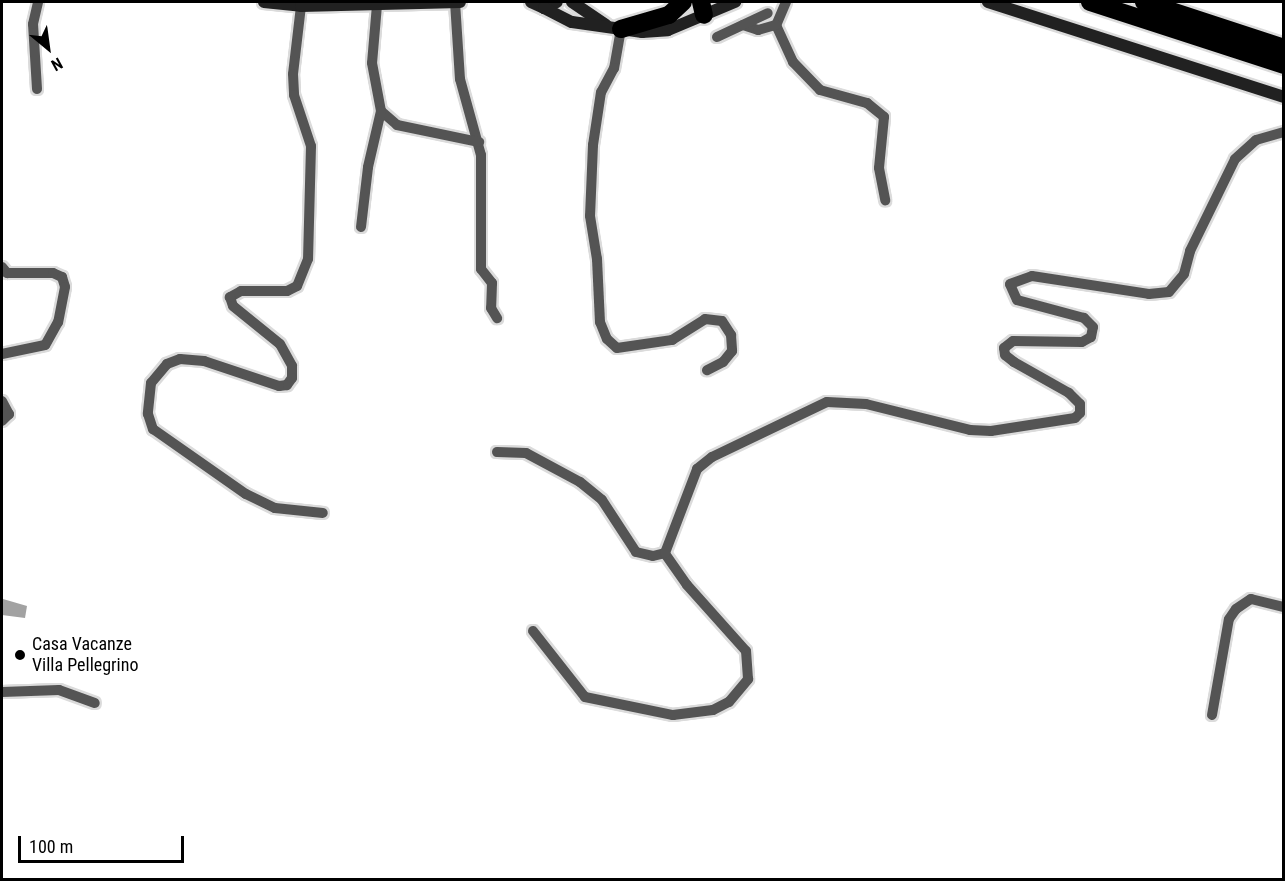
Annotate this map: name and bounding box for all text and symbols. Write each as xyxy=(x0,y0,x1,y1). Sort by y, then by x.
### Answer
north arrow xyxy=(18,18,78,78)
text: N xyxy=(48,53,66,75)
place label: Casa Vacanze Villa Pellegrino xyxy=(32,634,138,676)
marker: Casa Vacanze Villa Pellegrino xyxy=(13,648,27,662)
scale bar xyxy=(21,824,188,862)
text: 100 m xyxy=(29,836,73,857)

